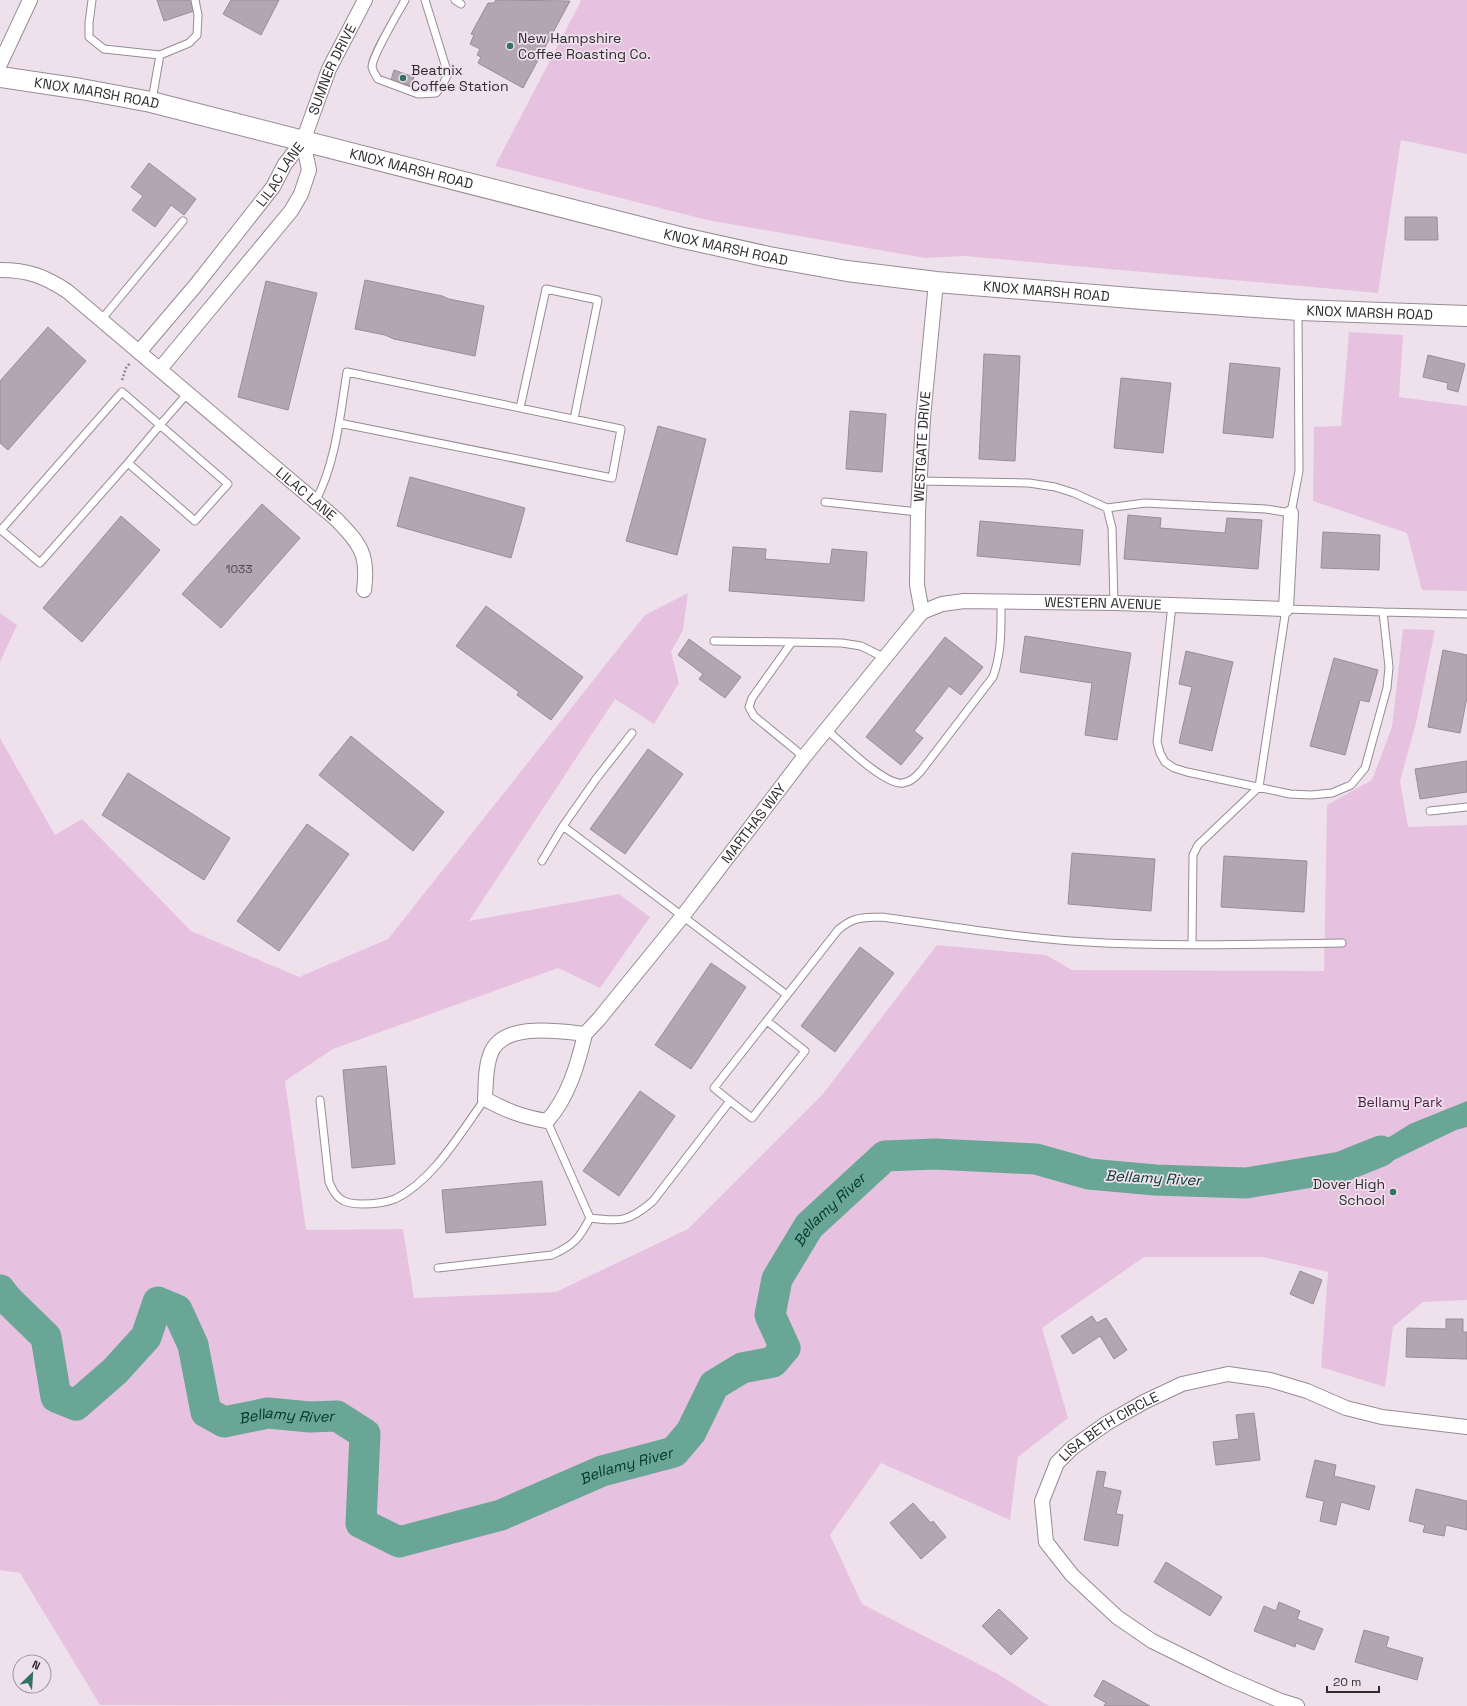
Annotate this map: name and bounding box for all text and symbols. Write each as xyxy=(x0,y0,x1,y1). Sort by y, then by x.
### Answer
street label: SUMNER DRIVE xyxy=(304,21,360,117)
place label: New Hampshire Coffee Roasting Co. xyxy=(518,29,651,63)
marker: New Hampshire Coffee Roasting Co. xyxy=(505,41,515,51)
place label: Beatnix Coffee Station xyxy=(411,61,509,95)
street label: KNOX MARSH ROAD xyxy=(33,73,161,113)
marker: Beatnix Coffee Station xyxy=(398,73,408,83)
street label: LILAC LANE xyxy=(252,138,308,210)
street label: KNOX MARSH ROAD xyxy=(348,144,475,193)
street label: KNOX MARSH ROAD xyxy=(662,224,789,269)
street label: KNOX MARSH ROAD xyxy=(983,277,1110,305)
street label: KNOX MARSH ROAD xyxy=(1306,301,1433,324)
street label: WESTGATE DRIVE xyxy=(910,390,935,502)
street label: LILAC LANE xyxy=(272,463,340,525)
house number: 1033 xyxy=(225,561,253,577)
street label: WESTERN AVENUE xyxy=(1044,593,1162,614)
street label: MARTHAS WAY xyxy=(717,779,790,867)
park label: Bellamy Park xyxy=(1357,1093,1443,1111)
water label: Bellamy River xyxy=(1105,1166,1203,1190)
water label: Bellamy River xyxy=(789,1168,870,1250)
place label: Dover High School xyxy=(1313,1175,1385,1209)
marker: Dover High School xyxy=(1388,1187,1398,1197)
street label: LISA BETH CIRCLE xyxy=(1055,1387,1162,1465)
water label: Bellamy River xyxy=(237,1403,336,1428)
water label: Bellamy River xyxy=(576,1442,676,1489)
north arrow xyxy=(12,1654,52,1694)
text: N xyxy=(30,1657,43,1673)
scale bar xyxy=(1327,1668,1379,1694)
text: 20 m xyxy=(1333,1674,1361,1690)

